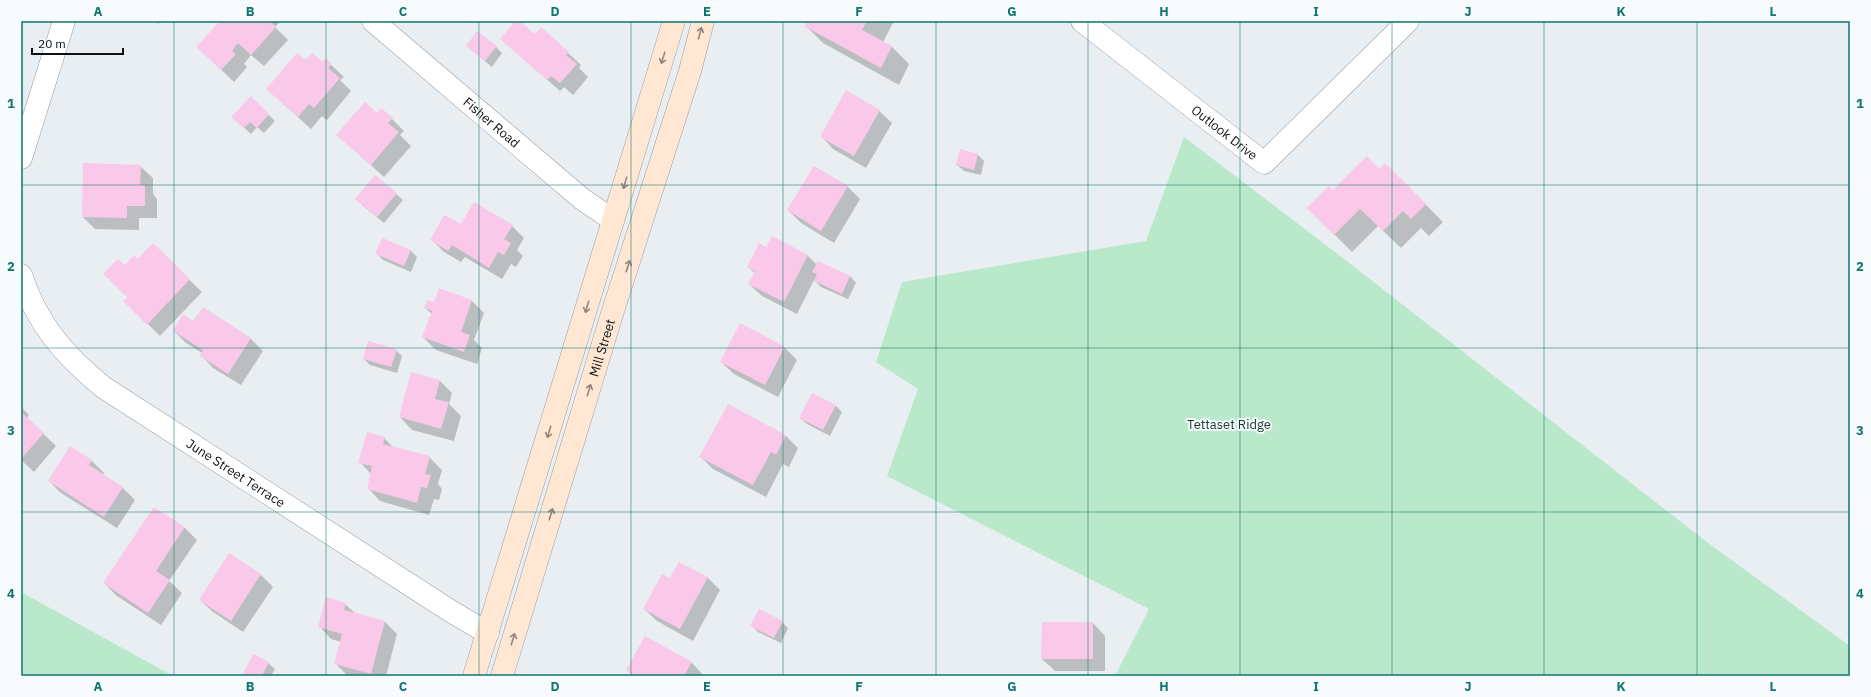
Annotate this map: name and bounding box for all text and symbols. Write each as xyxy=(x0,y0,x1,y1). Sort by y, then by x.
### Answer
text: A xyxy=(94,3,103,20)
text: B xyxy=(246,3,255,20)
text: C xyxy=(399,3,408,20)
text: D xyxy=(550,3,560,20)
text: E xyxy=(703,3,711,20)
text: F xyxy=(855,3,863,20)
text: G xyxy=(1007,3,1017,20)
text: H xyxy=(1159,3,1169,20)
text: I xyxy=(1313,3,1319,20)
text: J xyxy=(1464,3,1472,20)
text: K xyxy=(1616,3,1626,20)
text: L xyxy=(1770,3,1777,20)
one-way arrow xyxy=(697,26,705,39)
scale bar xyxy=(32,30,123,56)
text: 20 m xyxy=(38,36,66,51)
one-way arrow xyxy=(659,52,666,65)
street label: Fisher Road xyxy=(460,94,523,151)
text: 1 xyxy=(7,95,15,112)
text: 1 xyxy=(1856,95,1864,112)
street label: Outlook Drive xyxy=(1188,102,1261,164)
one-way arrow xyxy=(621,176,628,189)
text: 2 xyxy=(7,258,15,275)
text: 2 xyxy=(1856,258,1864,275)
one-way arrow xyxy=(625,260,632,273)
one-way arrow xyxy=(583,301,590,314)
street label: Mill Street xyxy=(585,317,619,379)
one-way arrow xyxy=(586,384,593,397)
park label: Tettaset Ridge xyxy=(1187,416,1271,433)
text: 3 xyxy=(7,422,15,439)
text: 3 xyxy=(1856,422,1864,439)
one-way arrow xyxy=(545,425,552,438)
street label: June Street Terrace xyxy=(183,435,288,511)
one-way arrow xyxy=(548,508,555,521)
text: 4 xyxy=(7,585,15,602)
text: 4 xyxy=(1856,585,1864,602)
one-way arrow xyxy=(510,632,517,645)
text: A xyxy=(94,678,103,695)
text: B xyxy=(246,678,255,695)
text: C xyxy=(399,678,408,695)
text: D xyxy=(550,678,560,695)
text: E xyxy=(703,678,711,695)
text: F xyxy=(855,678,863,695)
text: G xyxy=(1007,678,1017,695)
text: H xyxy=(1159,678,1169,695)
text: I xyxy=(1313,678,1319,695)
text: J xyxy=(1464,678,1472,695)
text: K xyxy=(1616,678,1626,695)
text: L xyxy=(1770,678,1777,695)

